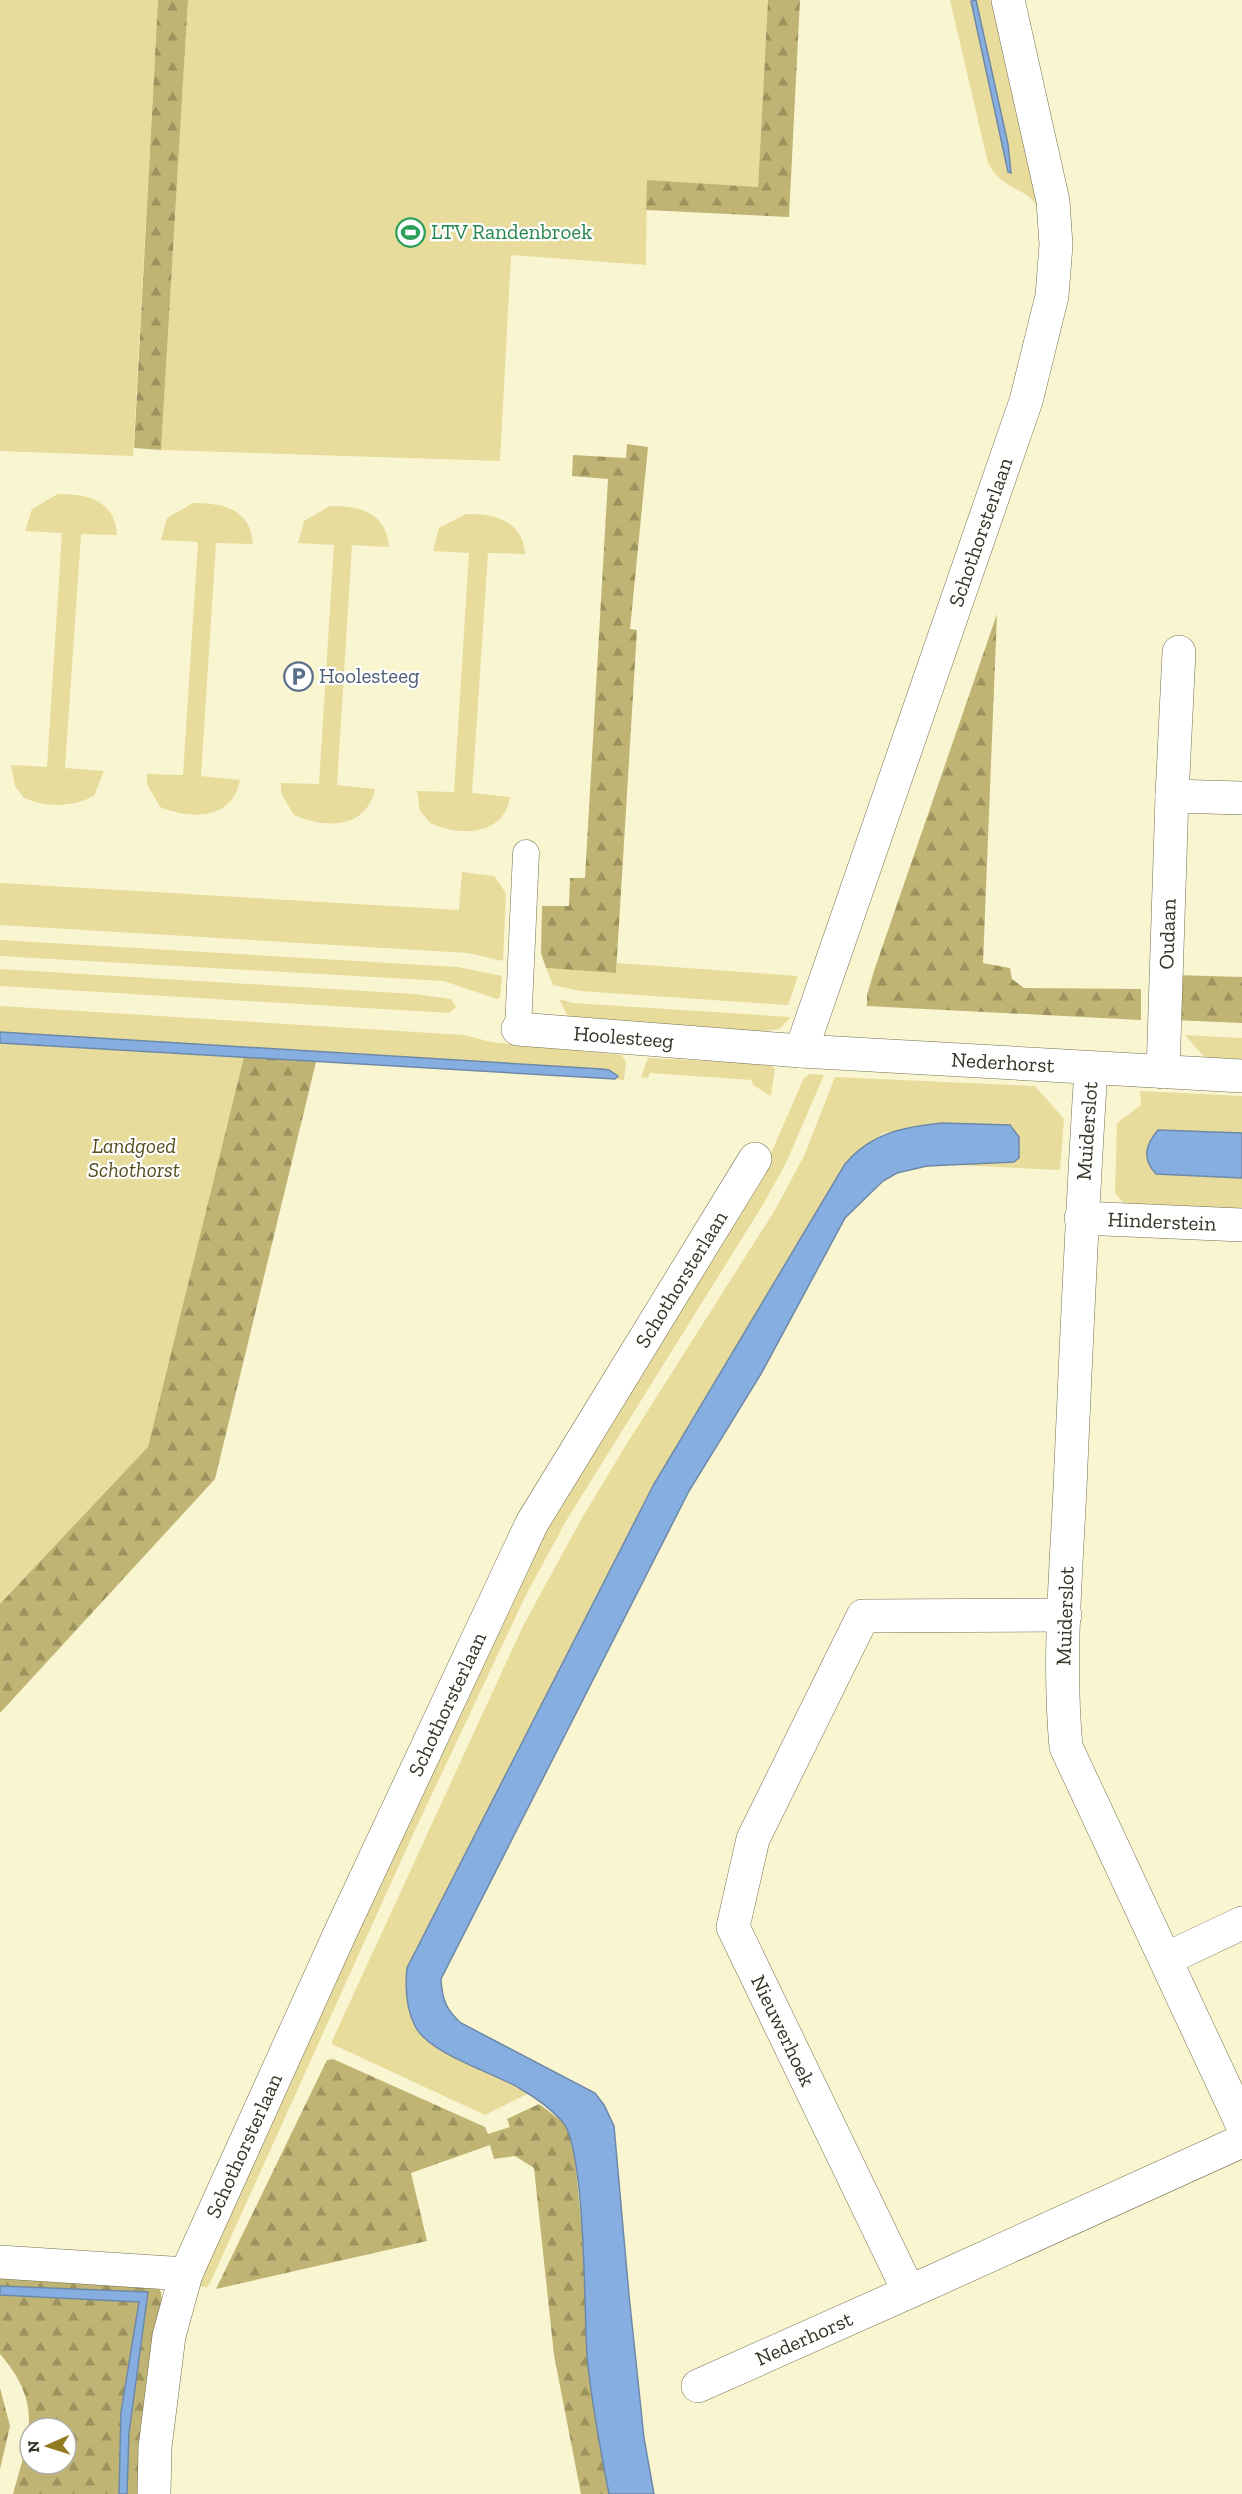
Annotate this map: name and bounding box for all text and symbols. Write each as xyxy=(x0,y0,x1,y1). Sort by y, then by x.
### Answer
sports icon: LTV Randenbroek xyxy=(394,216,426,248)
place label: LTV Randenbroek xyxy=(431,219,592,244)
street label: Schothorsterlaan xyxy=(943,454,1017,610)
parking icon: Hoolesteeg xyxy=(282,660,314,692)
place label: Hoolesteeg xyxy=(319,663,420,688)
street label: Oudaan xyxy=(1153,898,1181,970)
street label: Hoolesteeg xyxy=(573,1020,675,1053)
street label: Nederhorst xyxy=(951,1047,1055,1077)
street label: Muiderslot xyxy=(1071,1080,1102,1181)
park label: Landgoed Schothorst xyxy=(88,1133,180,1182)
street label: Schothorsterlaan xyxy=(630,1206,732,1352)
street label: Hinderstein xyxy=(1107,1206,1217,1236)
street label: Muiderslot xyxy=(1050,1566,1079,1666)
street label: Schothorsterlaan xyxy=(402,1628,491,1780)
street label: Nieuwerhoek xyxy=(746,1971,821,2090)
street label: Schothorsterlaan xyxy=(200,2069,287,2222)
street label: Nederhorst xyxy=(751,2306,856,2371)
north arrow xyxy=(18,2416,78,2476)
text: N xyxy=(24,2440,43,2453)

